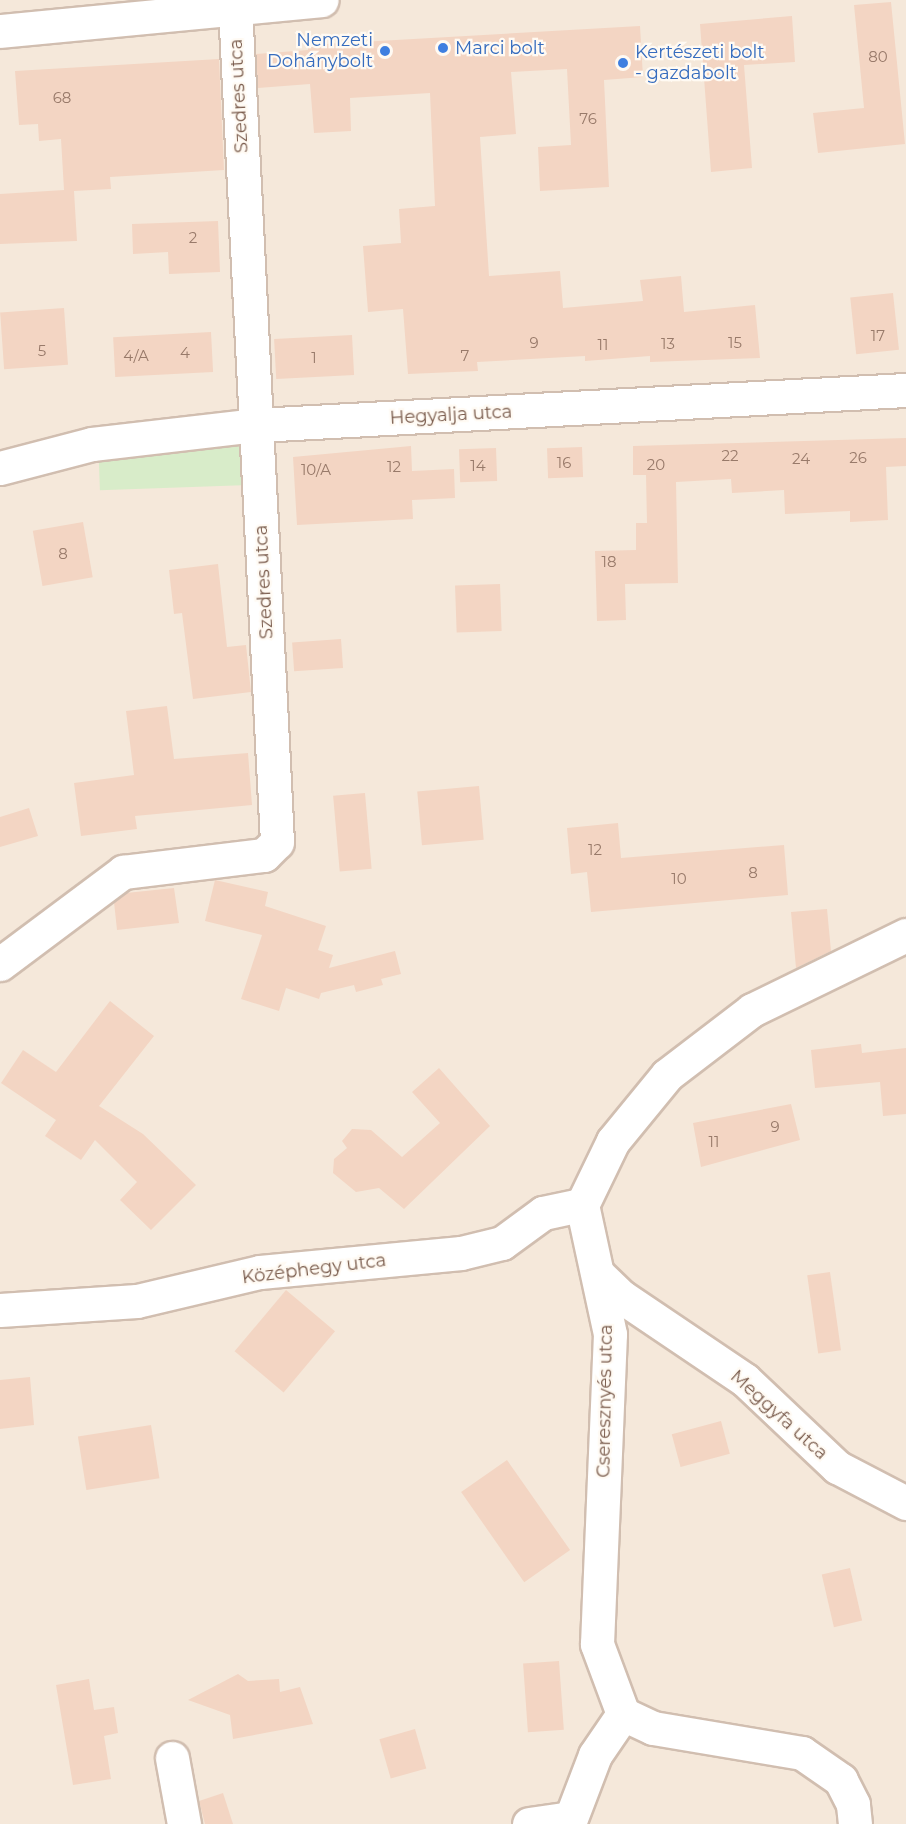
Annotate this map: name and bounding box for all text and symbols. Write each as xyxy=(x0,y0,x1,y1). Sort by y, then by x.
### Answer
place label: Nemzeti Dohánybolt xyxy=(267,30,373,72)
place label: Marci bolt xyxy=(455,37,545,59)
street label: Szedres utca xyxy=(225,38,253,154)
marker: Marci bolt xyxy=(436,41,450,55)
place label: Kertészeti bolt - gazdabolt xyxy=(635,42,765,84)
marker: Nemzeti Dohánybolt xyxy=(378,44,392,58)
house number: 80 xyxy=(868,48,888,66)
marker: Kertészeti bolt - gazdabolt xyxy=(616,56,630,70)
house number: 68 xyxy=(53,89,71,107)
house number: 76 xyxy=(579,110,597,128)
house number: 2 xyxy=(189,229,197,247)
house number: 17 xyxy=(871,327,885,345)
house number: 9 xyxy=(529,334,539,352)
house number: 15 xyxy=(728,334,742,352)
house number: 13 xyxy=(661,335,675,353)
house number: 11 xyxy=(598,336,608,354)
house number: 5 xyxy=(38,342,46,360)
house number: 4 xyxy=(180,344,190,362)
house number: 4/A xyxy=(123,347,149,365)
house number: 7 xyxy=(461,347,469,365)
house number: 1 xyxy=(311,349,317,367)
street label: Hegyalja utca xyxy=(389,401,513,429)
house number: 22 xyxy=(721,447,739,465)
house number: 26 xyxy=(849,449,867,467)
house number: 24 xyxy=(792,450,810,468)
house number: 16 xyxy=(557,454,571,472)
house number: 20 xyxy=(647,456,665,474)
house number: 14 xyxy=(470,457,486,475)
house number: 12 xyxy=(387,458,401,476)
house number: 10/A xyxy=(301,461,331,479)
street label: Szedres utca xyxy=(250,524,278,640)
house number: 8 xyxy=(58,545,68,563)
house number: 18 xyxy=(602,553,616,571)
house number: 12 xyxy=(588,841,602,859)
house number: 8 xyxy=(748,864,758,882)
house number: 10 xyxy=(671,870,687,888)
house number: 9 xyxy=(770,1118,780,1136)
house number: 11 xyxy=(709,1133,719,1151)
street label: Középhegy utca xyxy=(241,1249,387,1289)
street label: Cseresznyés utca xyxy=(593,1324,617,1478)
street label: Meggyfa utca xyxy=(726,1366,832,1464)

